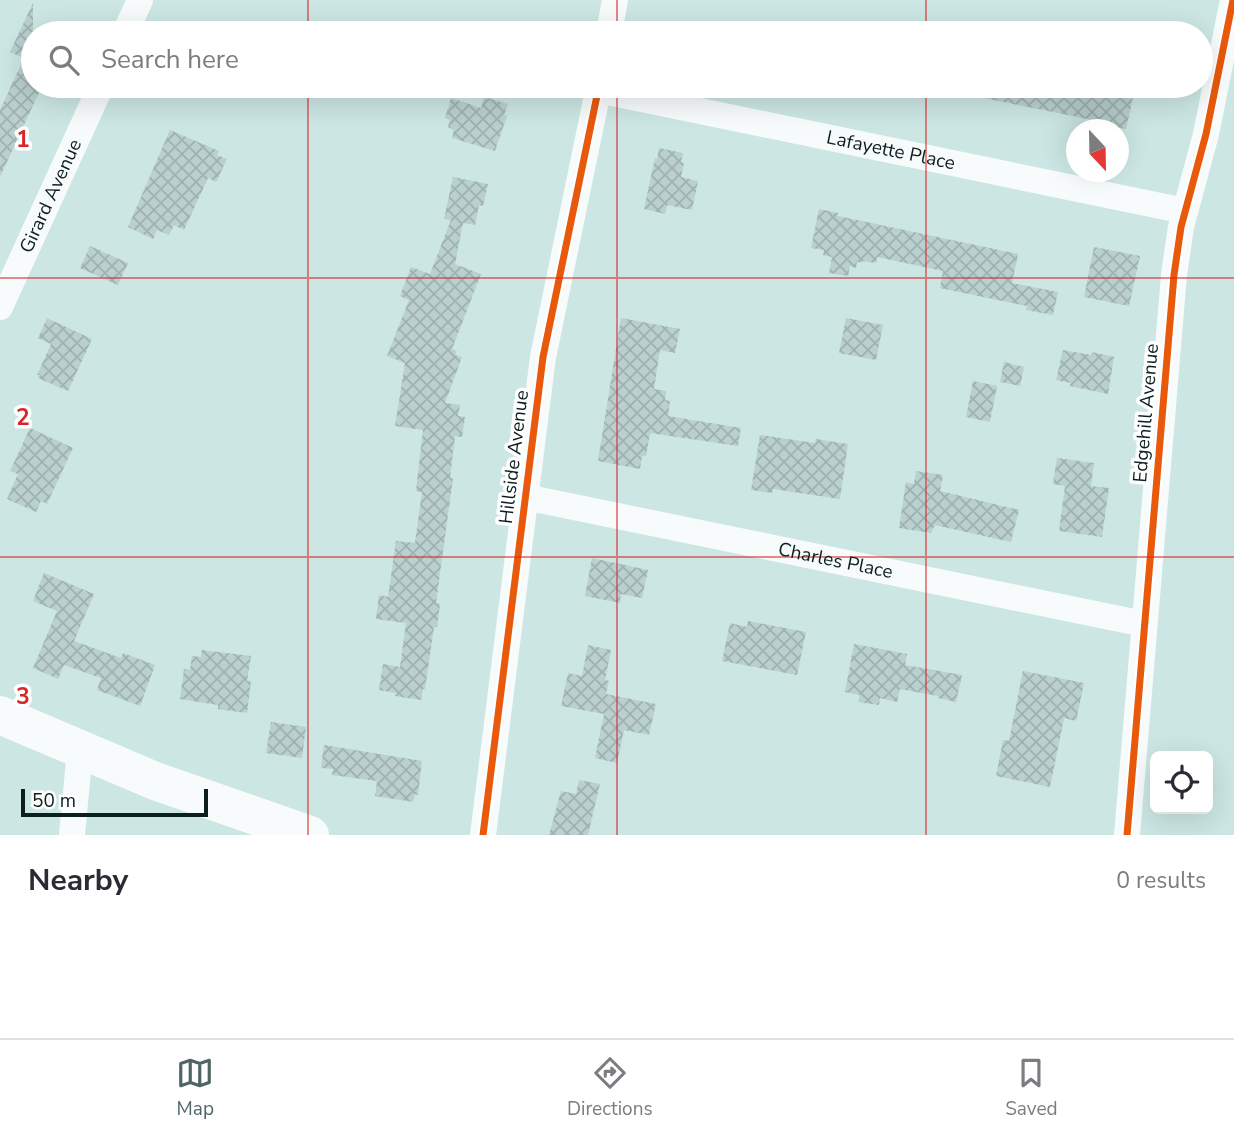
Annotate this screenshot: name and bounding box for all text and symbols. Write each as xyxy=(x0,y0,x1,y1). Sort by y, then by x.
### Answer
search box xyxy=(21,21,1213,98)
icon: search xyxy=(45,41,83,79)
text: Search here xyxy=(101,42,239,77)
north arrow xyxy=(1066,119,1129,182)
text: 1 xyxy=(16,124,30,155)
street label: Lafayette Place xyxy=(824,124,958,176)
street label: Girard Avenue xyxy=(13,135,88,257)
street label: Edgehill Avenue xyxy=(1127,342,1165,484)
street label: Hillside Avenue xyxy=(493,389,535,525)
text: 2 xyxy=(16,402,30,433)
street label: Charles Place xyxy=(776,536,895,585)
text: 3 xyxy=(16,681,30,712)
map controls xyxy=(1150,751,1213,814)
button: locate xyxy=(1150,751,1213,814)
scale bar xyxy=(21,786,208,818)
text: 50 m xyxy=(32,788,76,814)
text: Nearby xyxy=(28,860,128,901)
text: 0 results xyxy=(1116,865,1206,896)
tab: Map xyxy=(176,1054,214,1122)
tab: Directions xyxy=(567,1054,653,1122)
tab: Saved xyxy=(1005,1054,1058,1122)

